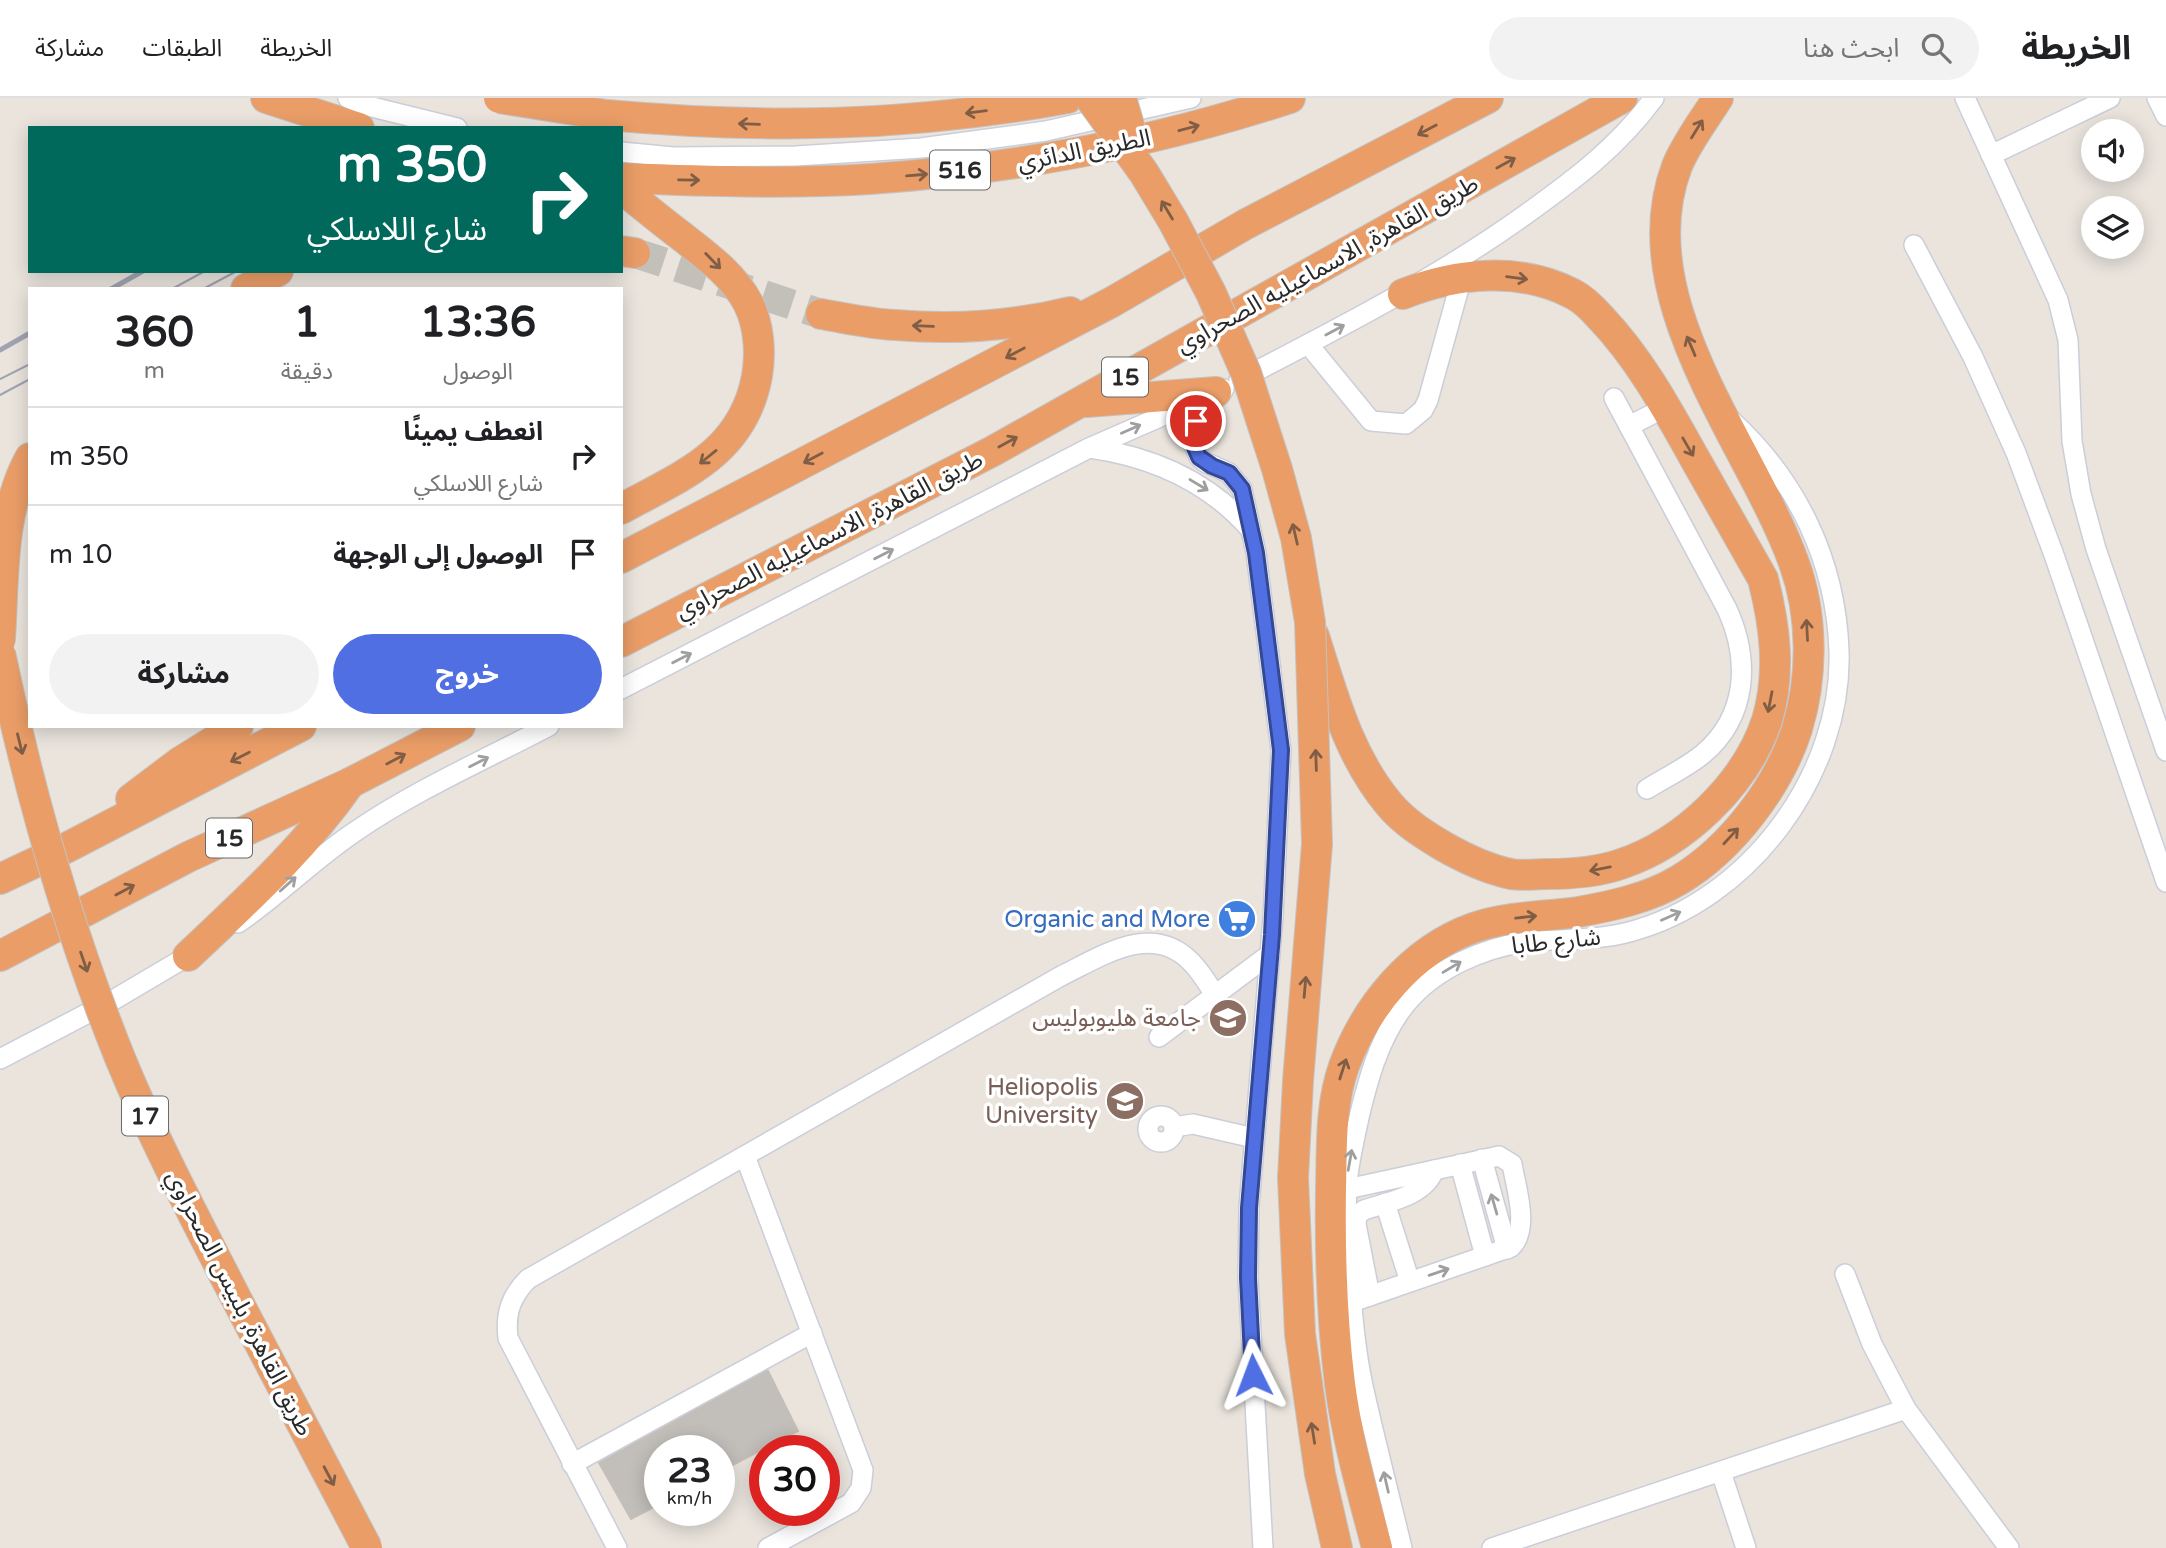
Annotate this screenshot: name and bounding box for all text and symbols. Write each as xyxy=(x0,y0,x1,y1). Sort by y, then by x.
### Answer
search box xyxy=(1489,17,1979,80)
icon: search xyxy=(1917,29,1955,67)
text: الخريطة xyxy=(2021,29,2131,68)
text: ابحث هنا xyxy=(1803,33,1899,64)
text: مشاركة xyxy=(35,34,104,63)
text: الطبقات xyxy=(142,34,222,63)
text: الخريطة xyxy=(260,34,332,63)
one-way arrow xyxy=(965,106,988,119)
one-way arrow xyxy=(738,118,761,131)
map controls xyxy=(2081,119,2144,259)
button: sound xyxy=(2081,119,2144,182)
one-way arrow xyxy=(1691,120,1705,140)
one-way arrow xyxy=(1177,121,1200,134)
street label: الطريق الدائري xyxy=(1015,123,1154,181)
one-way arrow xyxy=(1418,123,1438,137)
text: 350 m xyxy=(337,136,487,195)
road number: 516 xyxy=(930,151,990,190)
icon: right xyxy=(511,154,602,245)
one-way arrow xyxy=(1495,156,1516,169)
one-way arrow xyxy=(905,168,928,181)
street label: طريق القاهرة, الاسماعيليه الصحراوي xyxy=(1171,169,1485,363)
one-way arrow xyxy=(678,174,701,187)
button: layers xyxy=(2081,196,2144,259)
one-way arrow xyxy=(1159,200,1173,220)
text: شارع اللاسلكي xyxy=(307,211,487,249)
one-way arrow xyxy=(704,252,721,269)
one-way arrow xyxy=(1506,271,1528,284)
text: 1 xyxy=(294,297,320,348)
text: 13:36 xyxy=(420,297,536,348)
text: 360 xyxy=(115,307,194,358)
one-way arrow xyxy=(912,319,935,333)
one-way arrow xyxy=(1325,322,1345,336)
one-way arrow xyxy=(1684,336,1697,358)
one-way arrow xyxy=(1005,346,1026,360)
text: m xyxy=(144,357,165,385)
text: دقيقة xyxy=(281,358,333,386)
text: الوصول xyxy=(443,358,513,386)
road number: 15 xyxy=(1102,358,1148,396)
pin xyxy=(1166,391,1226,451)
icon: arrive xyxy=(1177,402,1215,440)
text: انعطف يمينًا xyxy=(403,416,543,447)
one-way arrow xyxy=(1120,422,1141,435)
one-way arrow xyxy=(998,435,1018,449)
icon: right xyxy=(564,437,602,475)
one-way arrow xyxy=(1681,437,1695,457)
text: 350 m xyxy=(49,441,129,472)
street label: طريق القاهرة, الاسماعيليه الصحراوي xyxy=(671,445,989,629)
one-way arrow xyxy=(700,450,718,465)
one-way arrow xyxy=(804,451,824,465)
text: شارع اللاسلكي xyxy=(413,470,543,498)
one-way arrow xyxy=(1189,478,1208,493)
one-way arrow xyxy=(1288,523,1301,546)
icon: arrive xyxy=(564,535,602,573)
text: 10 m xyxy=(49,539,112,570)
text: الوصول إلى الوجهة xyxy=(333,539,543,570)
one-way arrow xyxy=(873,546,894,560)
one-way arrow xyxy=(1801,619,1814,642)
button: مشاركة xyxy=(49,634,319,714)
button: خروج xyxy=(333,634,602,714)
one-way arrow xyxy=(671,650,692,664)
one-way arrow xyxy=(1763,690,1777,713)
one-way arrow xyxy=(14,732,27,755)
one-way arrow xyxy=(1309,749,1322,772)
one-way arrow xyxy=(231,751,251,765)
one-way arrow xyxy=(385,752,406,766)
one-way arrow xyxy=(468,755,489,769)
road number: 15 xyxy=(206,818,252,858)
one-way arrow xyxy=(1722,828,1739,845)
one-way arrow xyxy=(1589,862,1612,876)
one-way arrow xyxy=(279,876,296,893)
one-way arrow xyxy=(115,883,135,897)
supermarket icon: Organic and More xyxy=(1216,898,1258,940)
place label: Organic and More xyxy=(1004,905,1210,934)
one-way arrow xyxy=(1660,909,1682,922)
one-way arrow xyxy=(1514,910,1536,923)
street label: شارع طابا xyxy=(1510,922,1602,963)
one-way arrow xyxy=(79,951,91,973)
one-way arrow xyxy=(1442,960,1462,974)
one-way arrow xyxy=(1299,976,1312,999)
school or university icon: جامعة هليوبوليس xyxy=(1207,997,1249,1039)
place label: جامعة هليوبوليس xyxy=(1032,1004,1201,1033)
one-way arrow xyxy=(1338,1059,1351,1081)
place label: Heliopolis University xyxy=(985,1073,1098,1130)
school or university icon: Heliopolis University xyxy=(1104,1080,1146,1122)
road number: 17 xyxy=(122,1096,168,1135)
one-way arrow xyxy=(1344,1149,1358,1172)
street label: طريق القاهرة, بلبيس الصحراوي xyxy=(157,1166,319,1443)
one-way arrow xyxy=(1487,1193,1500,1215)
one-way arrow xyxy=(1428,1265,1450,1277)
position arrow xyxy=(1216,1338,1290,1412)
one-way arrow xyxy=(1306,1422,1319,1445)
speed limit sign: 30 xyxy=(749,1435,840,1526)
text: 23 xyxy=(668,1450,711,1492)
one-way arrow xyxy=(323,1466,337,1486)
one-way arrow xyxy=(1379,1471,1392,1494)
text: km/h xyxy=(667,1487,712,1509)

